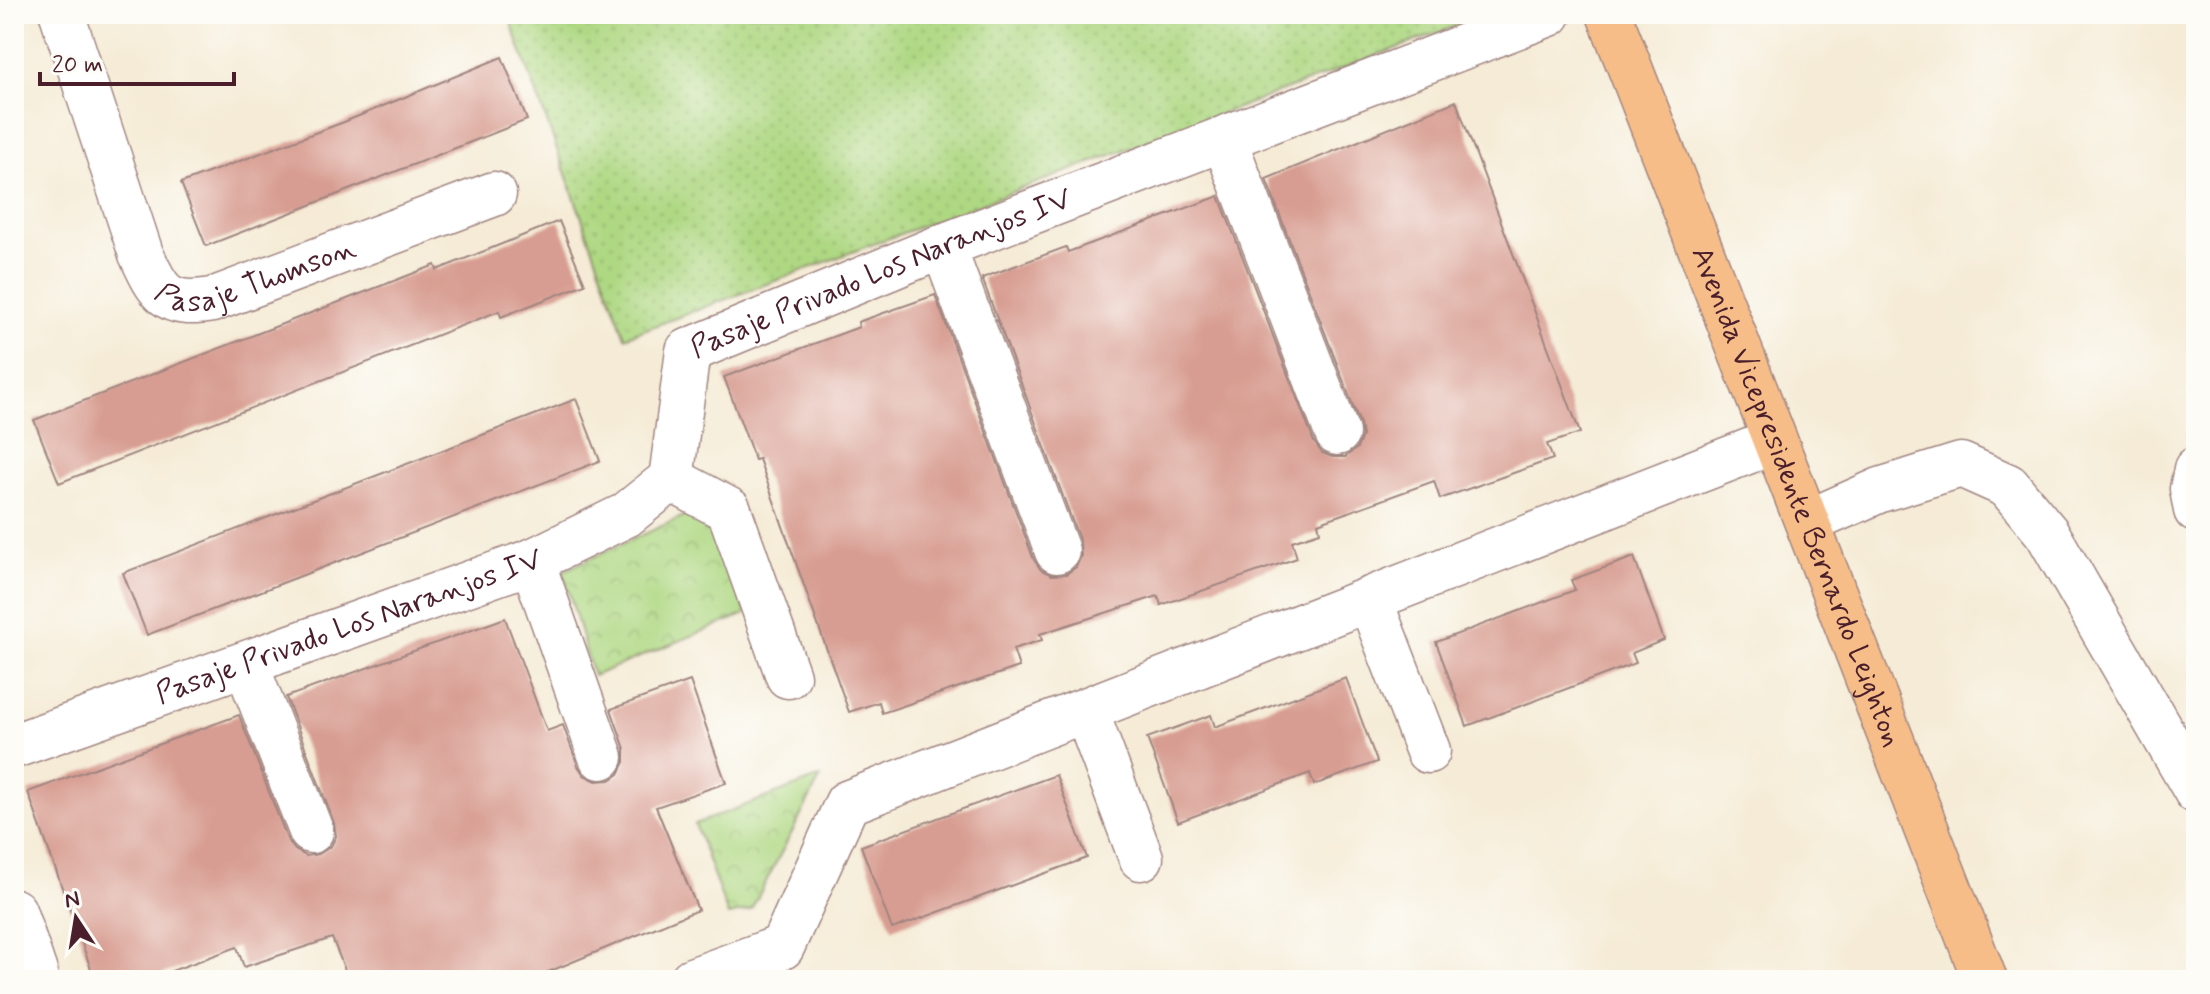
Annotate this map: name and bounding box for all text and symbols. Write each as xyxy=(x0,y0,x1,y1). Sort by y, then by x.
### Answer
scale bar xyxy=(40,36,234,86)
text: 20 m xyxy=(52,50,103,81)
street label: Pasaje Privado Los Naranjos IV xyxy=(685,179,1078,367)
street label: Pasaje Thomson xyxy=(147,228,361,322)
street label: Avenida Vicepresidente Bernardo Leighton xyxy=(1682,241,1912,752)
street label: Pasaje Privado Los Naranjos IV xyxy=(150,539,548,713)
north arrow xyxy=(36,878,116,958)
text: N xyxy=(62,885,82,916)

